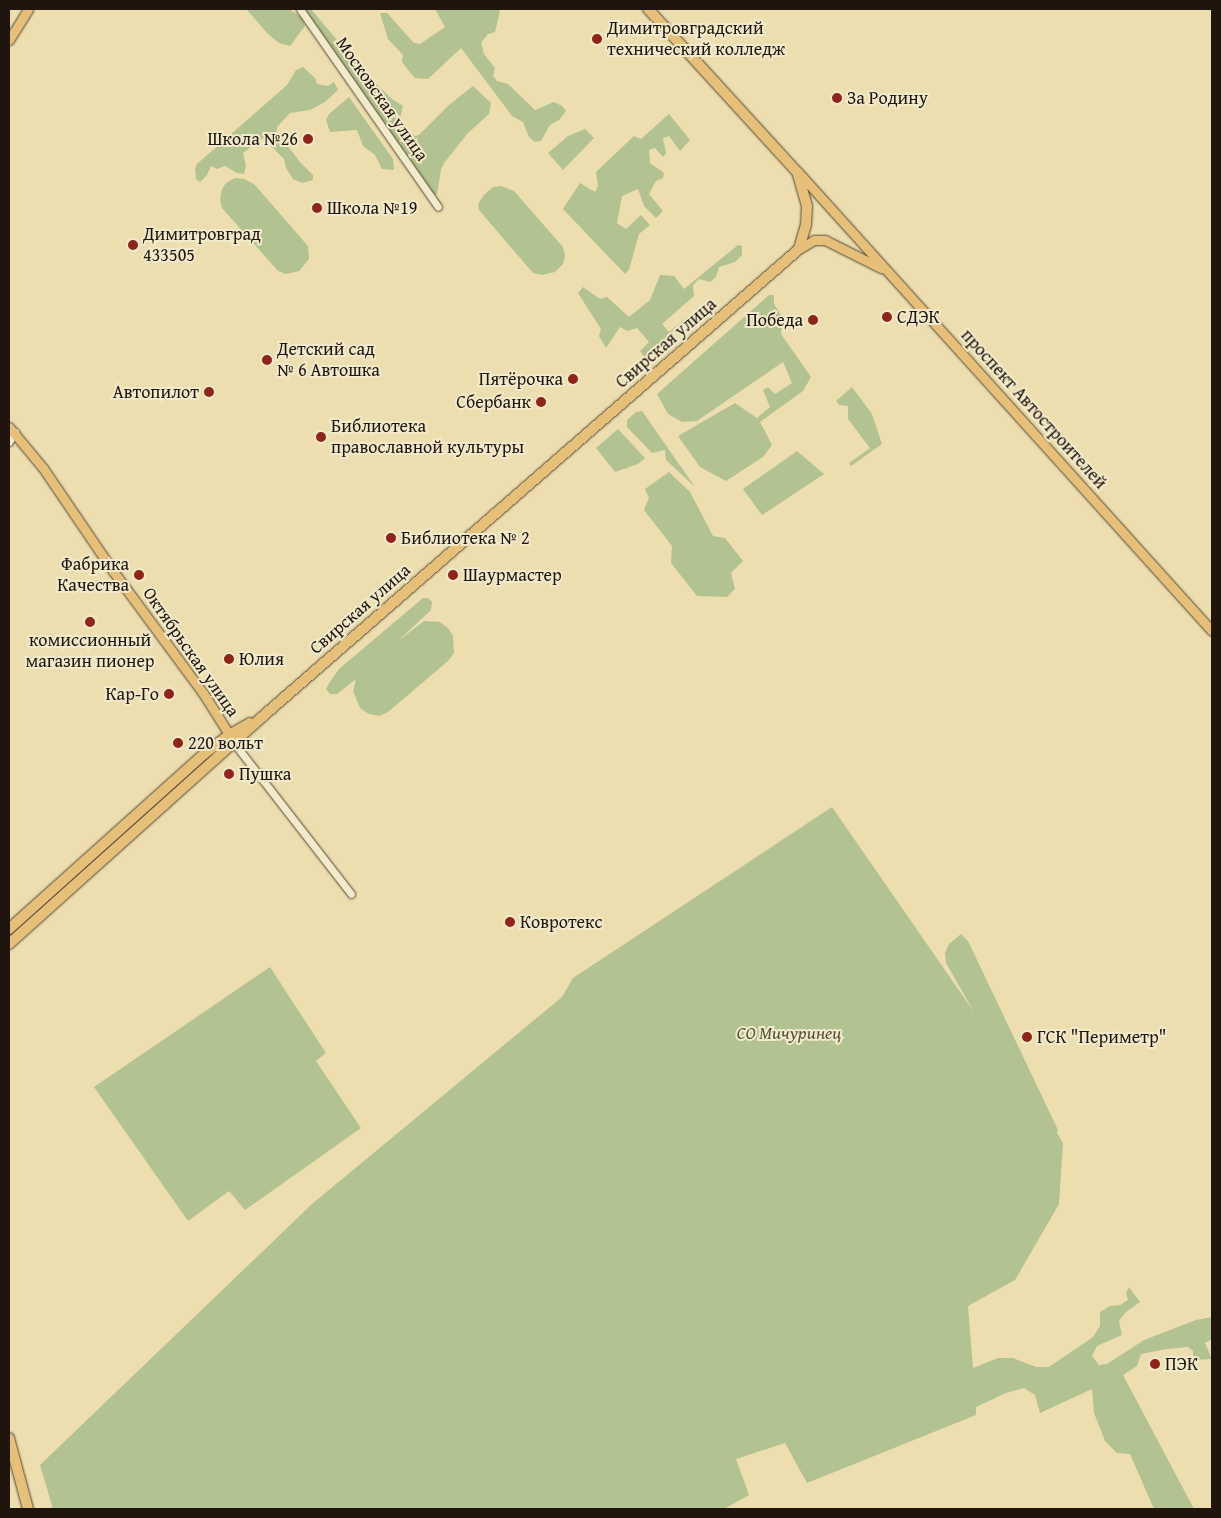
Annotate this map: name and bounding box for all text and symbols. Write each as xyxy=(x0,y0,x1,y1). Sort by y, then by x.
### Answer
place label: Димитровградский технический колледж xyxy=(607,18,785,60)
street label: Московская улица xyxy=(331,33,433,165)
marker: Димитровградский технический колледж xyxy=(591,33,603,45)
place label: За Родину xyxy=(847,87,928,109)
marker: За Родину xyxy=(831,92,843,104)
place label: Школа №26 xyxy=(208,128,298,150)
marker: Школа №26 xyxy=(302,133,314,145)
place label: Школа №19 xyxy=(327,197,417,219)
marker: Школа №19 xyxy=(311,202,323,214)
place label: Димитровград 433505 xyxy=(143,224,261,266)
marker: Димитровград 433505 xyxy=(127,239,139,251)
street label: Свирская улица xyxy=(611,293,721,393)
place label: СДЭК xyxy=(897,306,940,328)
place label: Победа xyxy=(746,309,803,331)
marker: СДЭК xyxy=(881,311,893,323)
marker: Победа xyxy=(807,314,819,326)
street label: проспект Автостроителей xyxy=(956,325,1112,493)
place label: Детский сад № 6 Автошка xyxy=(277,339,380,382)
marker: Детский сад № 6 Автошка xyxy=(261,354,273,366)
place label: Пятёрочка xyxy=(479,368,563,390)
marker: Пятёрочка xyxy=(567,373,579,385)
place label: Автопилот xyxy=(113,381,199,403)
marker: Автопилот xyxy=(203,386,215,398)
place label: Сбербанк xyxy=(456,391,531,413)
marker: Сбербанк xyxy=(535,396,547,408)
place label: Библиотека православной культуры xyxy=(331,416,524,458)
marker: Библиотека православной культуры xyxy=(315,431,327,443)
place label: Библиотека № 2 xyxy=(401,527,530,549)
marker: Библиотека № 2 xyxy=(385,532,397,544)
place label: Фабрика Качества xyxy=(57,554,129,596)
street label: Свирская улица xyxy=(305,559,415,659)
place label: Шаурмастер xyxy=(463,564,562,586)
marker: Фабрика Качества xyxy=(133,569,145,581)
marker: Шаурмастер xyxy=(447,569,459,581)
street label: Октябрьская улица xyxy=(138,583,244,721)
marker: комиссионный магазин пионер xyxy=(84,616,96,628)
place label: комиссионный магазин пионер xyxy=(25,630,155,672)
place label: Юлия xyxy=(239,648,284,670)
marker: Юлия xyxy=(223,653,235,665)
place label: Кар-Го xyxy=(106,683,159,705)
marker: Кар-Го xyxy=(163,688,175,700)
place label: 220 вольт xyxy=(188,732,263,754)
marker: 220 вольт xyxy=(172,737,184,749)
place label: Пушка xyxy=(239,763,291,785)
marker: Пушка xyxy=(223,768,235,780)
place label: Ковротекс xyxy=(520,911,602,933)
marker: Ковротекс xyxy=(504,916,516,928)
park label: СО Мичуринец xyxy=(737,1022,841,1044)
place label: ГСК "Периметр" xyxy=(1037,1026,1167,1048)
marker: ГСК "Периметр" xyxy=(1021,1031,1033,1043)
place label: ПЭК xyxy=(1165,1353,1198,1375)
marker: ПЭК xyxy=(1149,1358,1161,1370)

